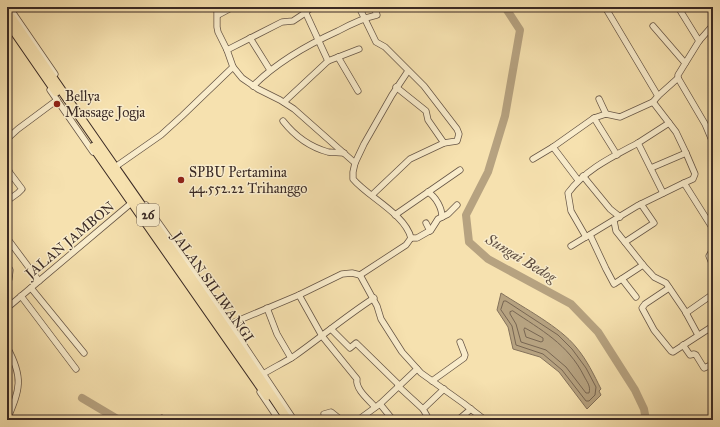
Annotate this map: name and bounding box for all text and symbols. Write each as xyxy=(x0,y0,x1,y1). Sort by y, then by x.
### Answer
place label: Bellya Massage Jogja xyxy=(65,88,145,122)
marker: Bellya Massage Jogja xyxy=(52,99,62,109)
place label: SPBU Pertamina 44.552.22 Trihanggo xyxy=(189,164,307,197)
marker: SPBU Pertamina 44.552.22 Trihanggo xyxy=(176,175,186,185)
street label: JALAN JAMBON xyxy=(20,198,119,284)
road number: 26 xyxy=(137,204,159,226)
street label: JALAN SILIWANGI xyxy=(167,227,257,346)
water label: Sungai Bedog xyxy=(482,229,561,287)

